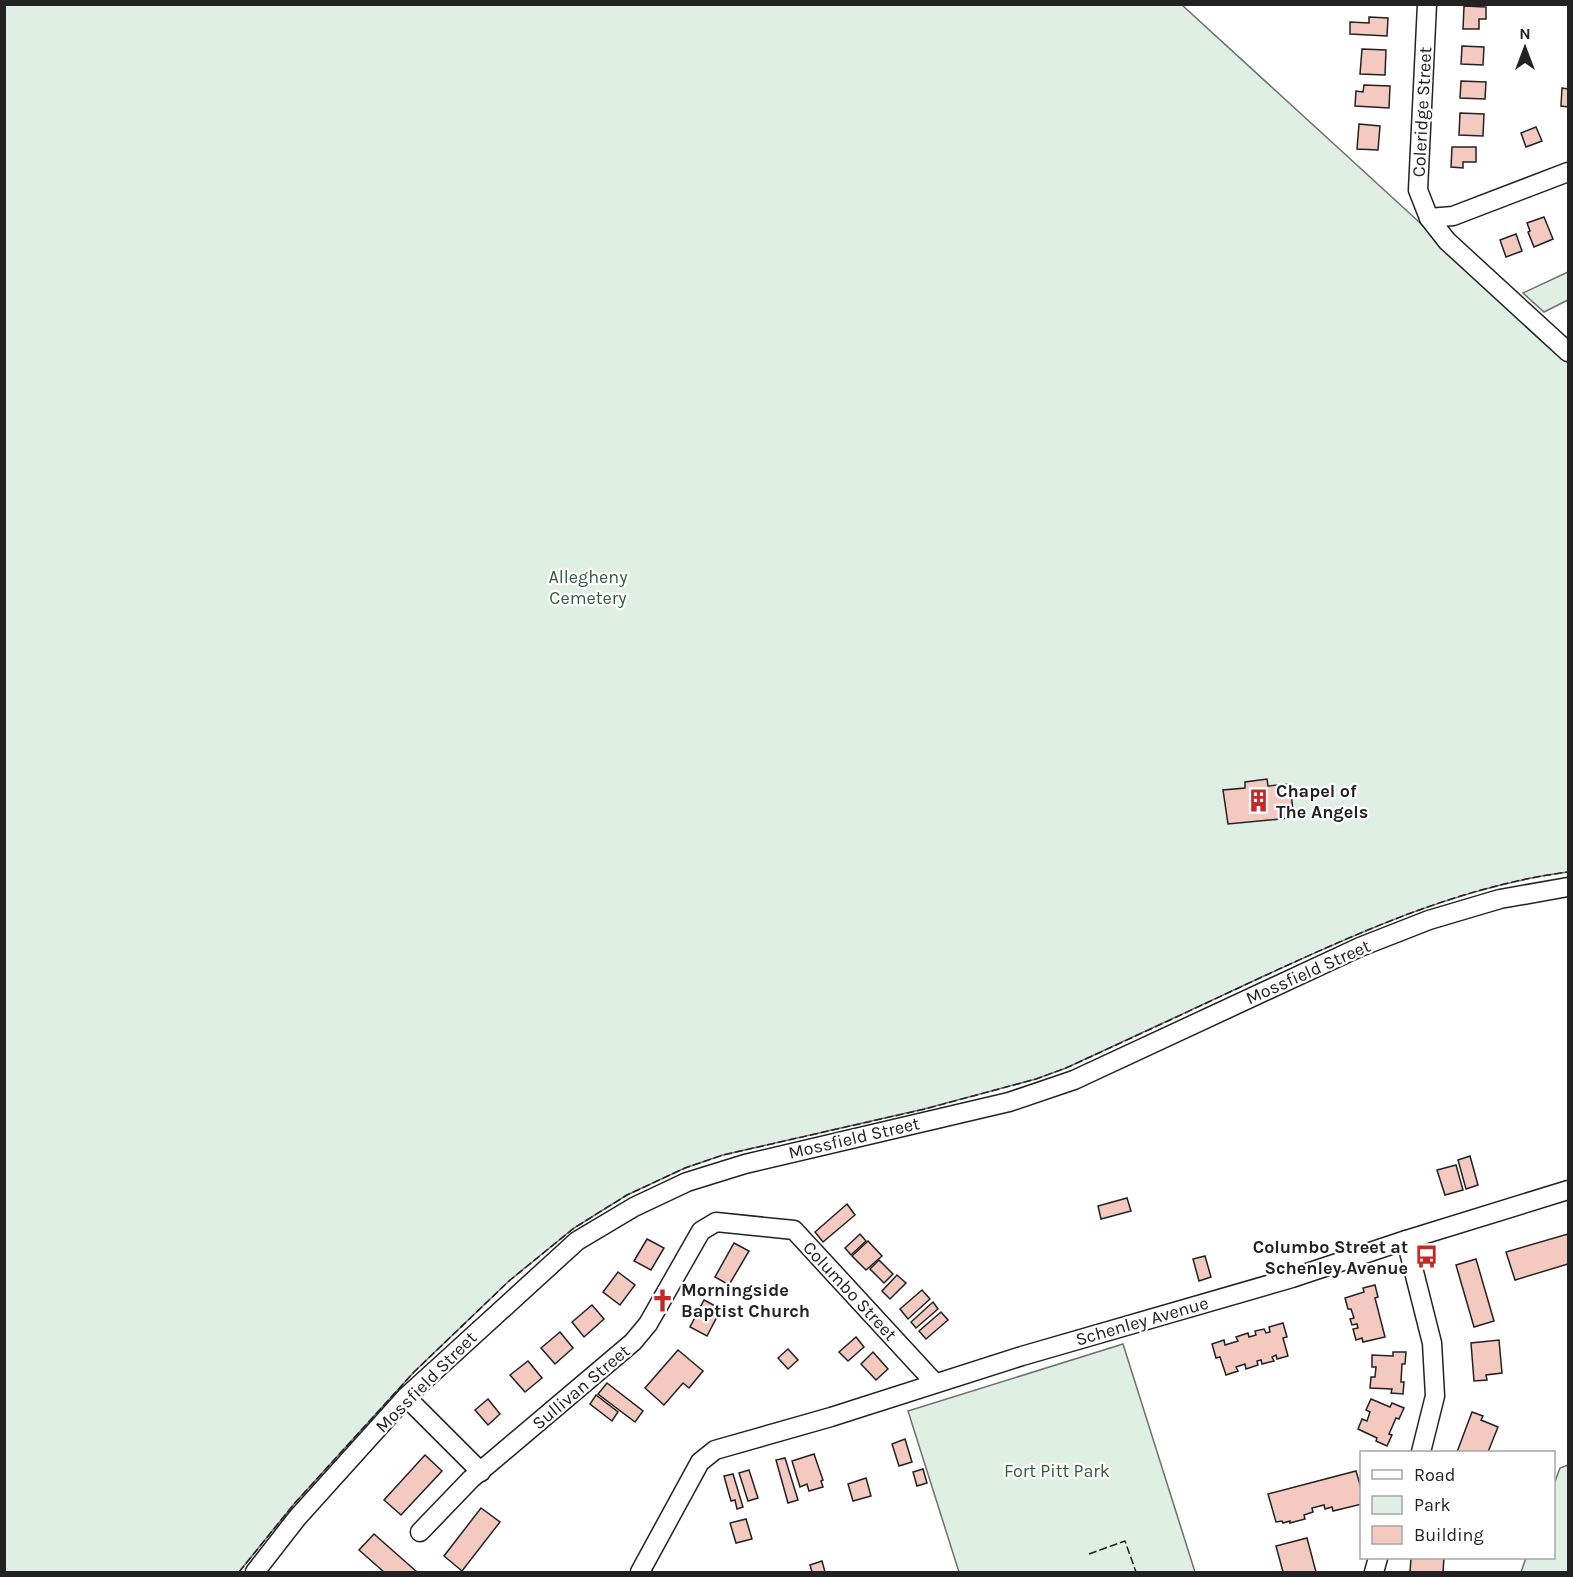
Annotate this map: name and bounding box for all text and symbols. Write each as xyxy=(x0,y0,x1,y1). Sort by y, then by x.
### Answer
north arrow xyxy=(1495,18,1555,78)
text: N xyxy=(1519,24,1531,43)
street label: Coleridge Street xyxy=(1408,46,1436,178)
park label: Allegheny Cemetery xyxy=(548,566,628,609)
place label: Chapel of The Angels xyxy=(1276,780,1368,823)
building icon: Chapel of The Angels xyxy=(1245,788,1271,814)
street label: Mossfield Street xyxy=(1242,935,1374,1009)
street label: Mossfield Street xyxy=(786,1112,922,1164)
place label: Columbo Street at Schenley Avenue xyxy=(1253,1236,1408,1279)
street label: Columbo Street xyxy=(798,1237,902,1345)
bus stop icon: Columbo Street at Schenley Avenue xyxy=(1413,1244,1439,1270)
place label: Morningside Baptist Church xyxy=(681,1279,810,1322)
church icon: Morningside Baptist Church xyxy=(650,1287,676,1313)
street label: Schenley Avenue xyxy=(1073,1291,1211,1351)
street label: Mossfield Street xyxy=(371,1327,481,1437)
street label: Sullivan Street xyxy=(528,1340,634,1434)
legend xyxy=(1360,1451,1555,1559)
park label: Fort Pitt Park xyxy=(1004,1460,1110,1482)
text: Road xyxy=(1414,1464,1455,1486)
text: Park xyxy=(1414,1494,1451,1516)
text: Building xyxy=(1414,1524,1484,1546)

